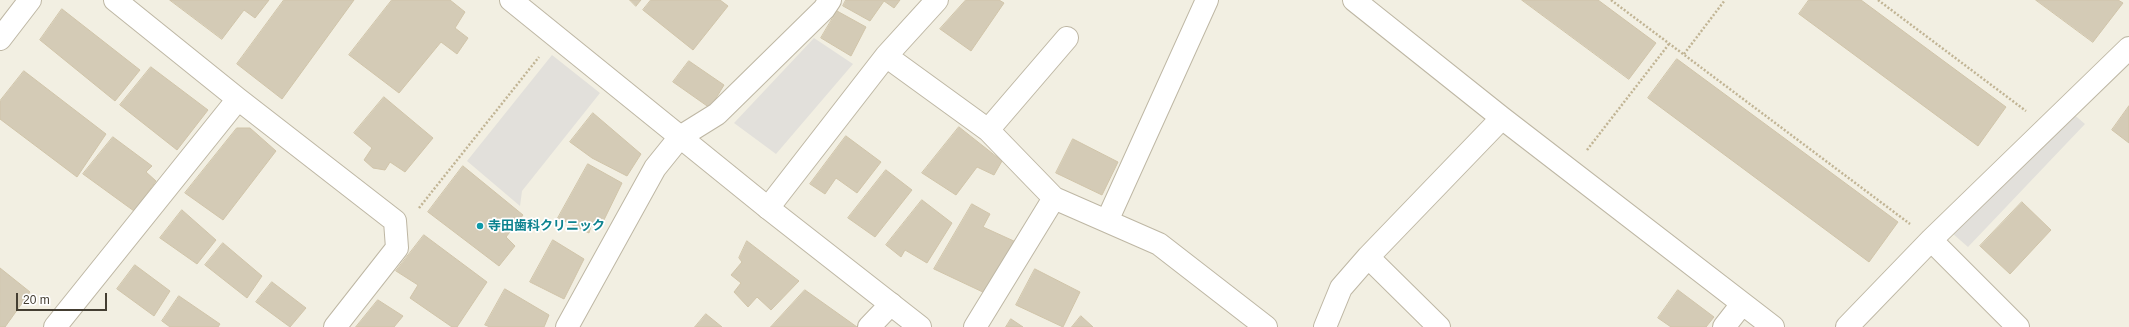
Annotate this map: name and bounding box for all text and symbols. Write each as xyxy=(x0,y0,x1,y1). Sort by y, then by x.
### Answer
place label: 寺田歯科クリニック xyxy=(488,218,605,234)
marker: 寺田歯科クリニック xyxy=(475,221,485,231)
scale bar xyxy=(18,285,109,311)
text: 20 m xyxy=(23,293,50,307)

